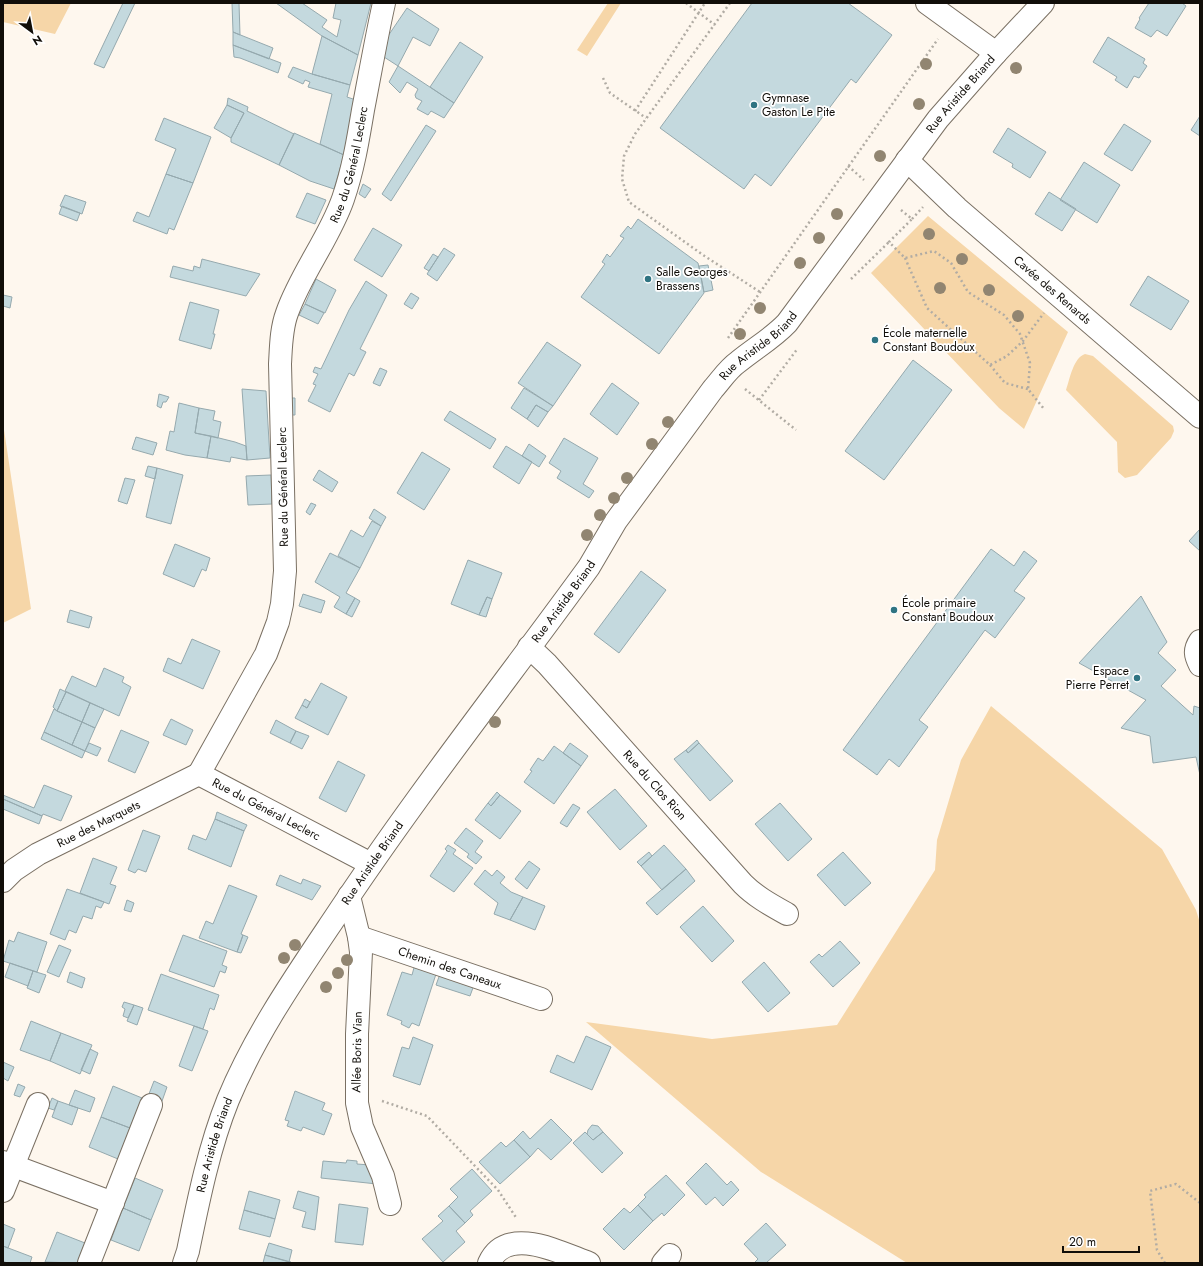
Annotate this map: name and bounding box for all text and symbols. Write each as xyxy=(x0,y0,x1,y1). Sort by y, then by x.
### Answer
north arrow xyxy=(12,12,52,52)
text: N xyxy=(29,31,45,50)
street label: Rue Aristide Briand xyxy=(921,51,999,137)
place label: Gymnase Gaston Le Pite xyxy=(762,89,835,121)
marker: Gymnase Gaston Le Pite xyxy=(749,100,759,110)
street label: Rue du Général Leclerc xyxy=(325,105,373,226)
street label: Cavée des Renards xyxy=(1010,251,1095,329)
place label: Salle Georges Brassens xyxy=(656,263,728,295)
marker: Salle Georges Brassens xyxy=(643,274,653,284)
street label: Rue Aristide Briand xyxy=(715,308,802,384)
place label: École maternelle Constant Boudoux xyxy=(883,324,976,356)
marker: École maternelle Constant Boudoux xyxy=(870,335,880,345)
street label: Rue du Général Leclerc xyxy=(273,427,293,547)
street label: Rue Aristide Briand xyxy=(527,557,600,647)
place label: École primaire Constant Boudoux xyxy=(902,594,995,626)
marker: École primaire Constant Boudoux xyxy=(889,605,899,615)
place label: Espace Pierre Perret xyxy=(1066,662,1129,694)
marker: Espace Pierre Perret xyxy=(1132,673,1142,683)
street label: Rue du Clos Rion xyxy=(619,746,691,824)
street label: Rue du Général Leclerc xyxy=(209,773,324,845)
street label: Rue des Marquets xyxy=(54,796,143,852)
street label: Rue Aristide Briand xyxy=(337,817,408,909)
street label: Chemin des Caneaux xyxy=(396,942,505,994)
street label: Allée Boris Vian xyxy=(347,1011,367,1093)
street label: Rue Aristide Briand xyxy=(192,1095,237,1194)
scale bar xyxy=(1063,1228,1139,1254)
text: 20 m xyxy=(1069,1233,1096,1251)

